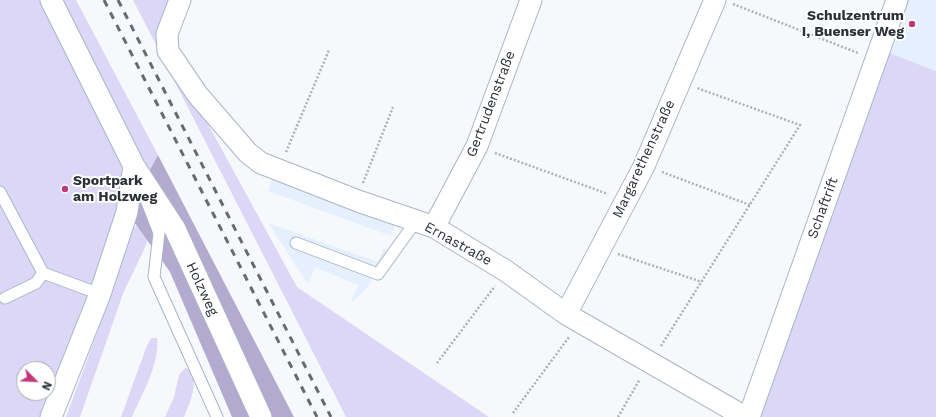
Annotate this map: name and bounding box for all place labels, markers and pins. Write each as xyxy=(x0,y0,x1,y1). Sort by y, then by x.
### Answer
place label: Schulzentrum I, Buenser Weg xyxy=(802,8,904,40)
marker: Schulzentrum I, Buenser Weg xyxy=(907,19,917,29)
place label: Sportpark am Holzweg xyxy=(73,173,157,206)
marker: Sportpark am Holzweg xyxy=(60,184,70,194)

